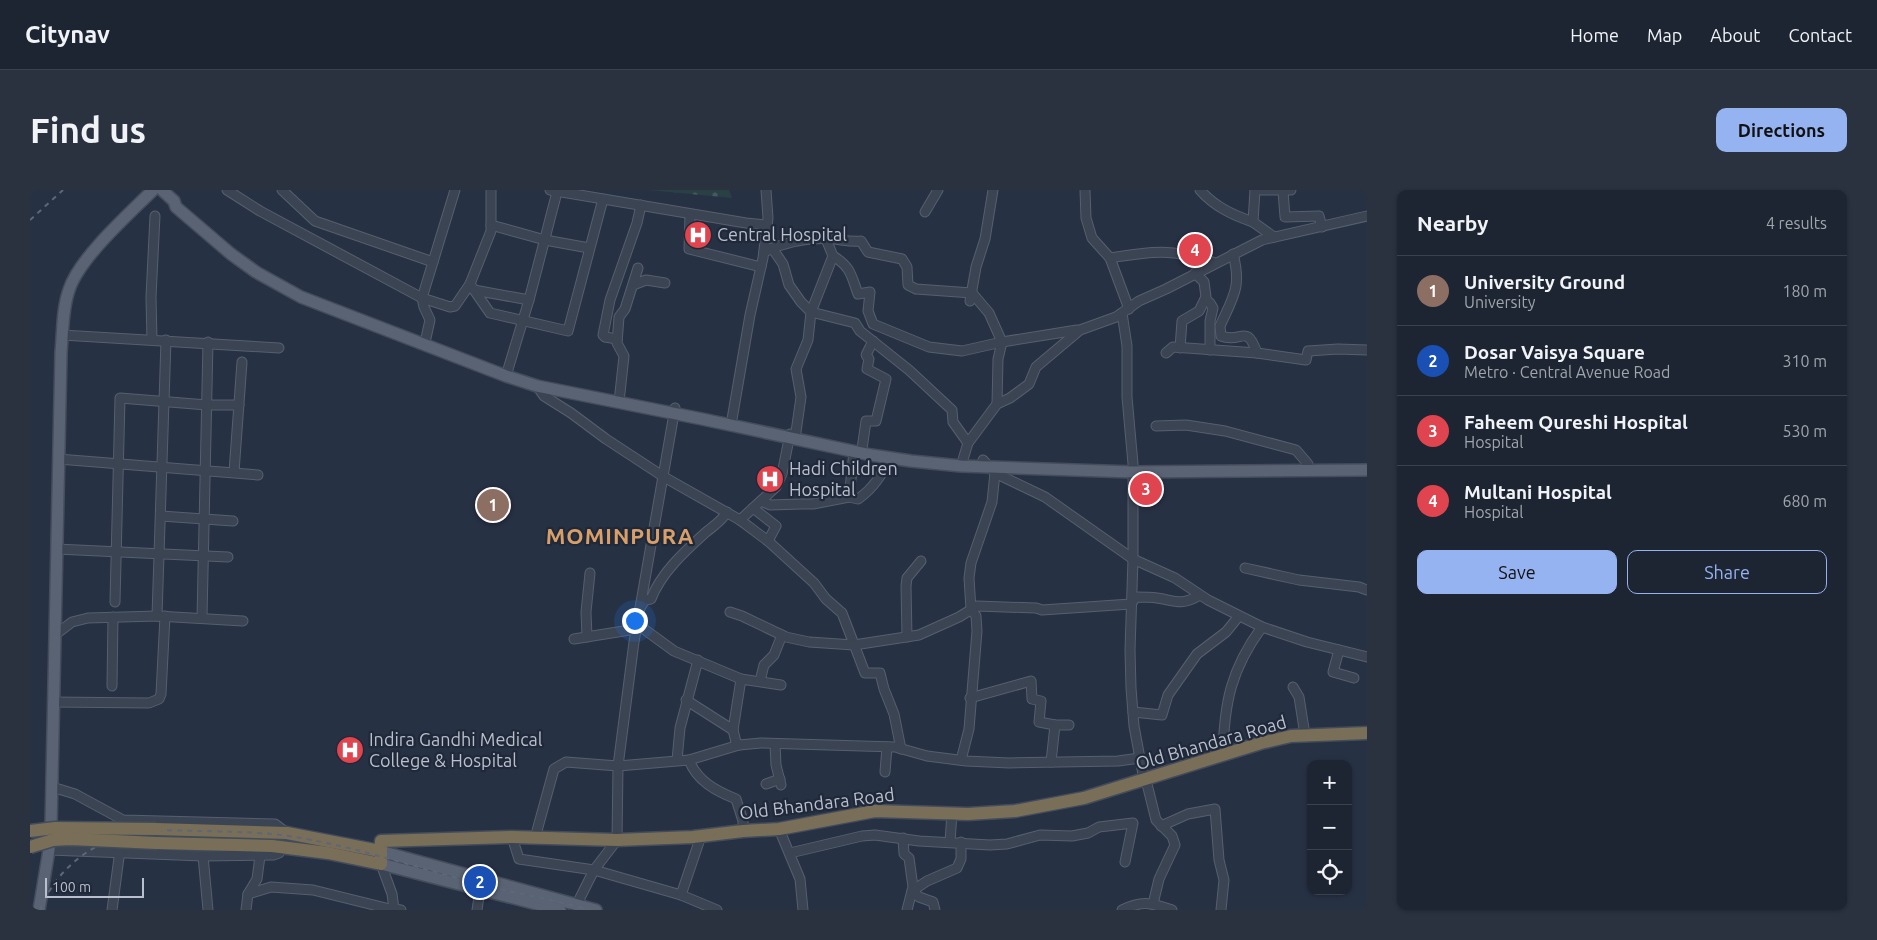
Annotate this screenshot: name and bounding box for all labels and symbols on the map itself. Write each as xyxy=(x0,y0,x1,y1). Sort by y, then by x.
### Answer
hospital icon: Central Hospital xyxy=(683,220,713,250)
place label: Central Hospital xyxy=(717,224,847,244)
pin: 4 xyxy=(1179,231,1211,269)
place label: Hadi Children Hospital xyxy=(789,458,898,499)
hospital icon: Hadi Children Hospital xyxy=(755,464,785,494)
pin: 3 xyxy=(1130,470,1162,508)
pin: 1 xyxy=(477,486,509,524)
district label: MOMINPURA xyxy=(546,523,694,548)
your location xyxy=(622,608,648,634)
street label: Old Bhandara Road xyxy=(1133,711,1288,773)
place label: Indira Gandhi Medical College & Hospital xyxy=(369,729,543,770)
hospital icon: Indira Gandhi Medical College & Hospital xyxy=(335,735,365,765)
street label: Old Bhandara Road xyxy=(738,784,896,822)
pin: 2 xyxy=(464,863,496,901)
scale bar xyxy=(45,875,144,898)

